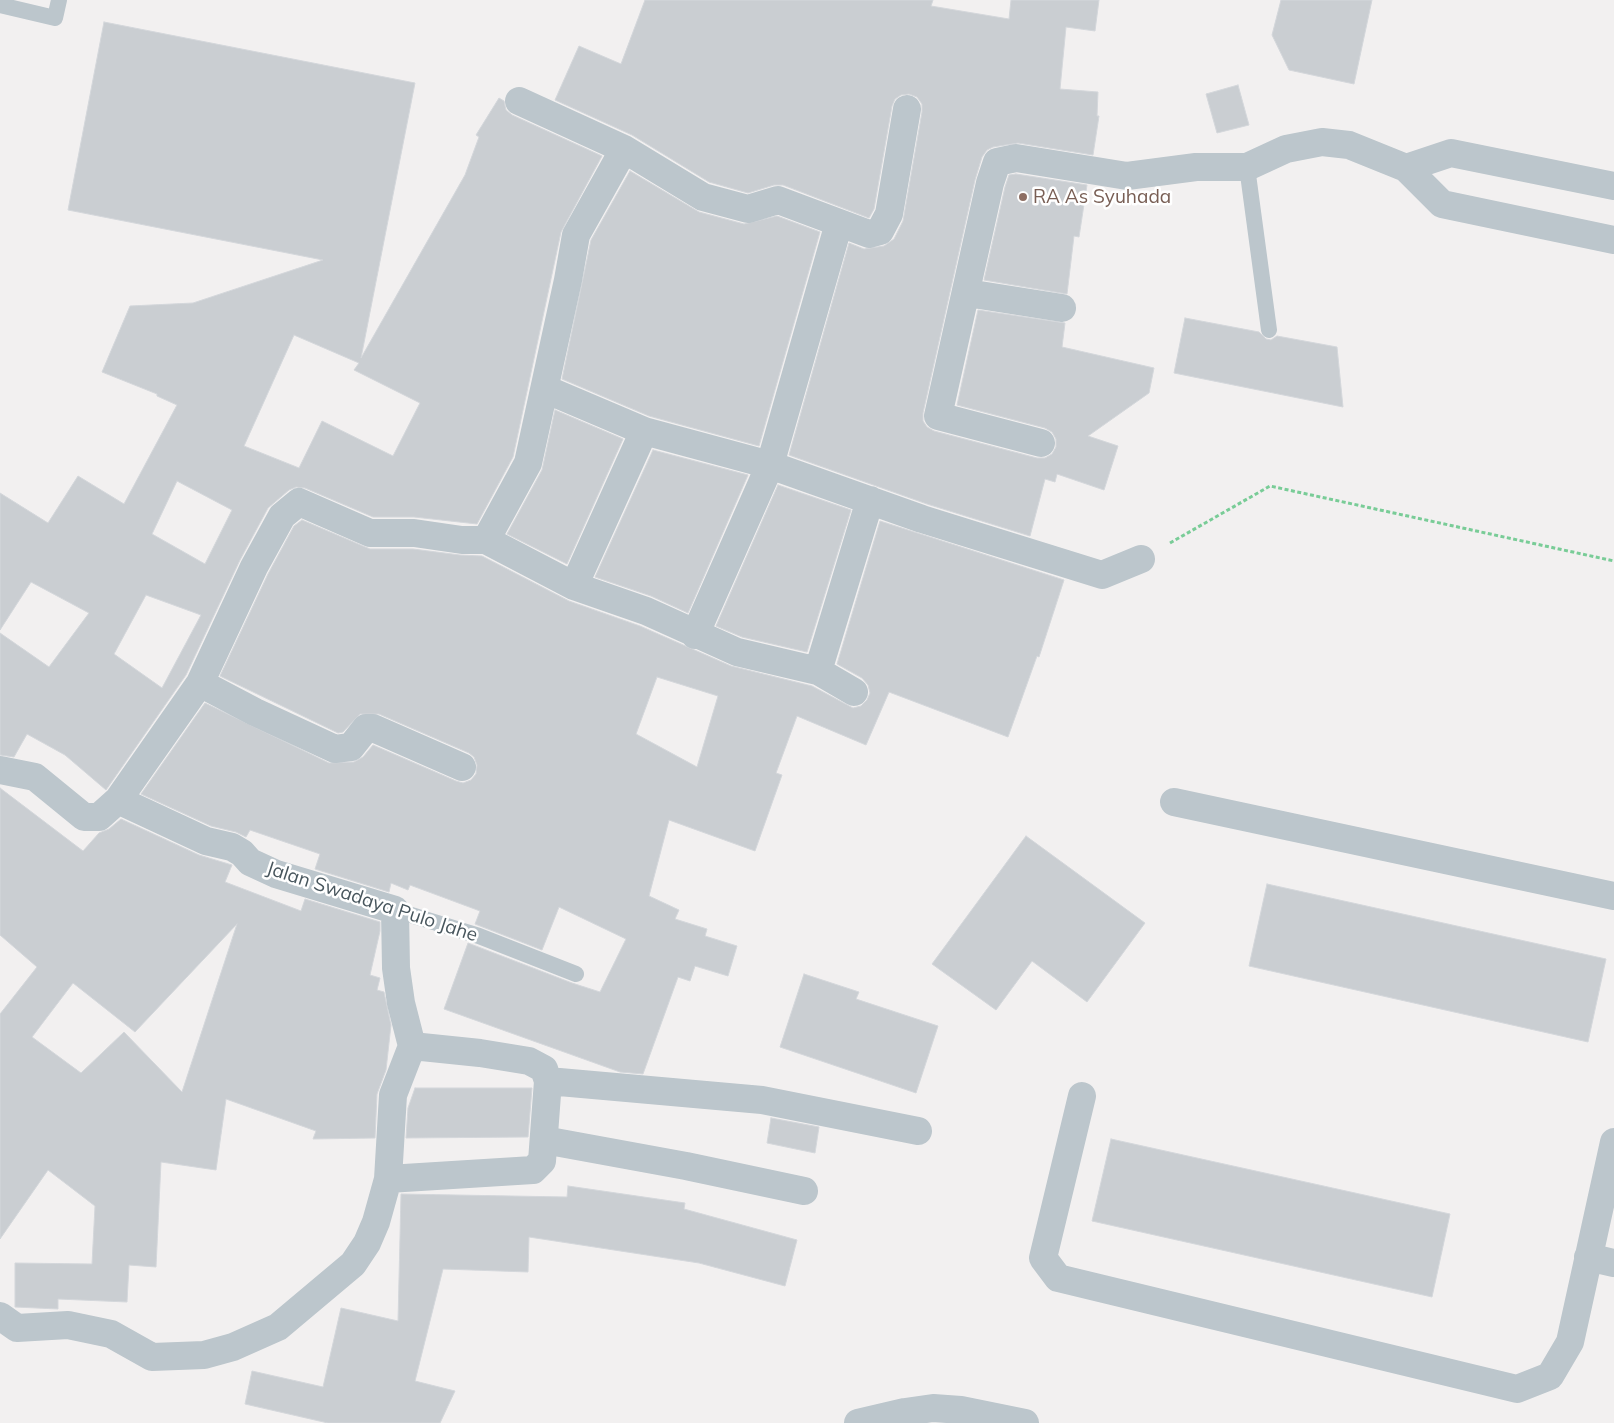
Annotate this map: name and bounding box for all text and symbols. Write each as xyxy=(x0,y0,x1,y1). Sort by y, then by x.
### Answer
place label: RA As Syuhada xyxy=(1033,186,1171,208)
marker: RA As Syuhada xyxy=(1017,191,1029,203)
street label: Jalan Swadaya Pulo Jahe xyxy=(264,857,480,947)

